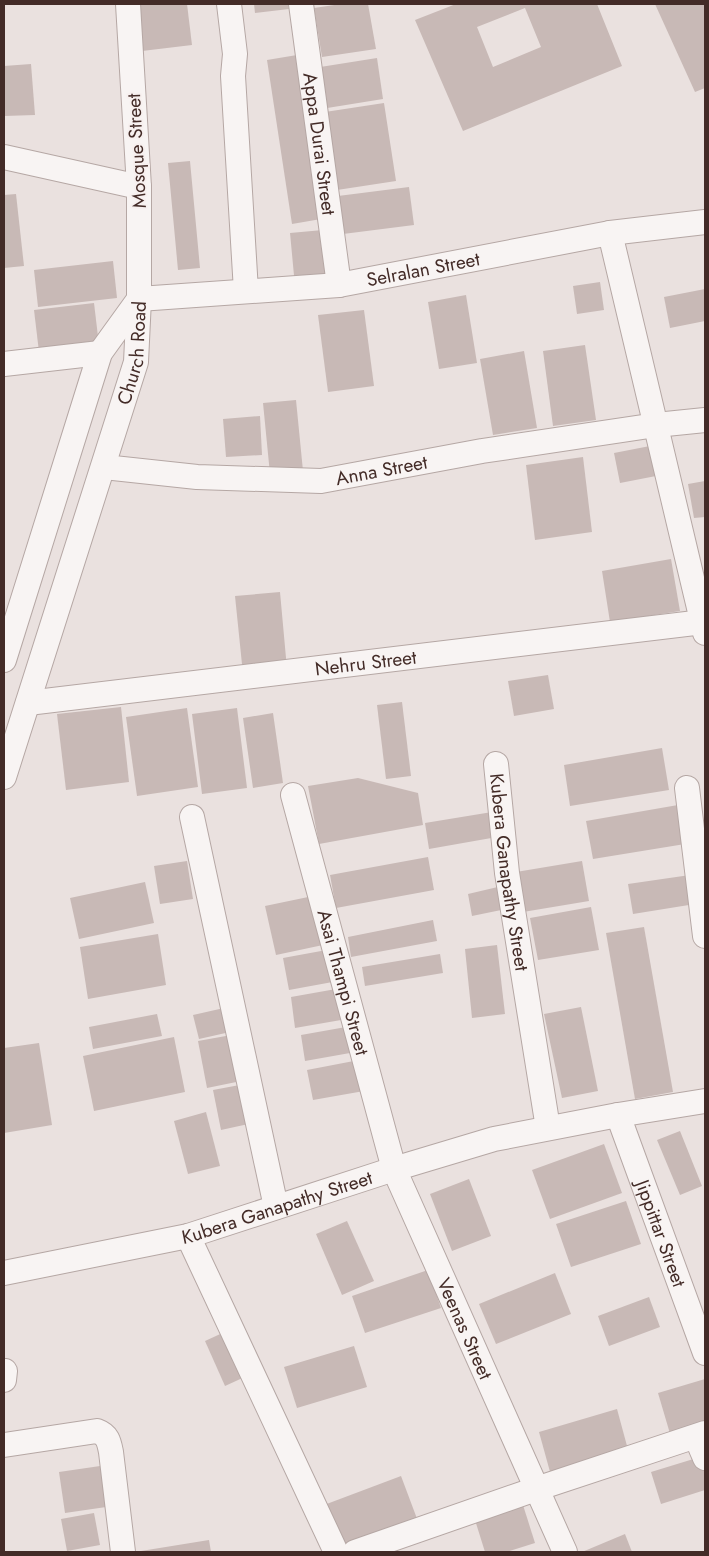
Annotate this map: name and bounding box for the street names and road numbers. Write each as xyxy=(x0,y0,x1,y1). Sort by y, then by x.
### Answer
street label: Appa Durai Street xyxy=(296,71,342,217)
street label: Mosque Street xyxy=(120,92,153,209)
street label: Selralan Street xyxy=(364,245,482,293)
street label: Church Road xyxy=(110,300,153,408)
street label: Anna Street xyxy=(333,448,430,492)
street label: Nehru Street xyxy=(313,643,418,682)
street label: Kubera Ganapathy Street xyxy=(483,772,536,973)
street label: Asai Thampi Street xyxy=(311,907,376,1059)
street label: Kubera Ganapathy Street xyxy=(179,1164,376,1251)
street label: Jippittar Street xyxy=(628,1173,693,1291)
street label: Veenas Street xyxy=(430,1274,499,1384)

